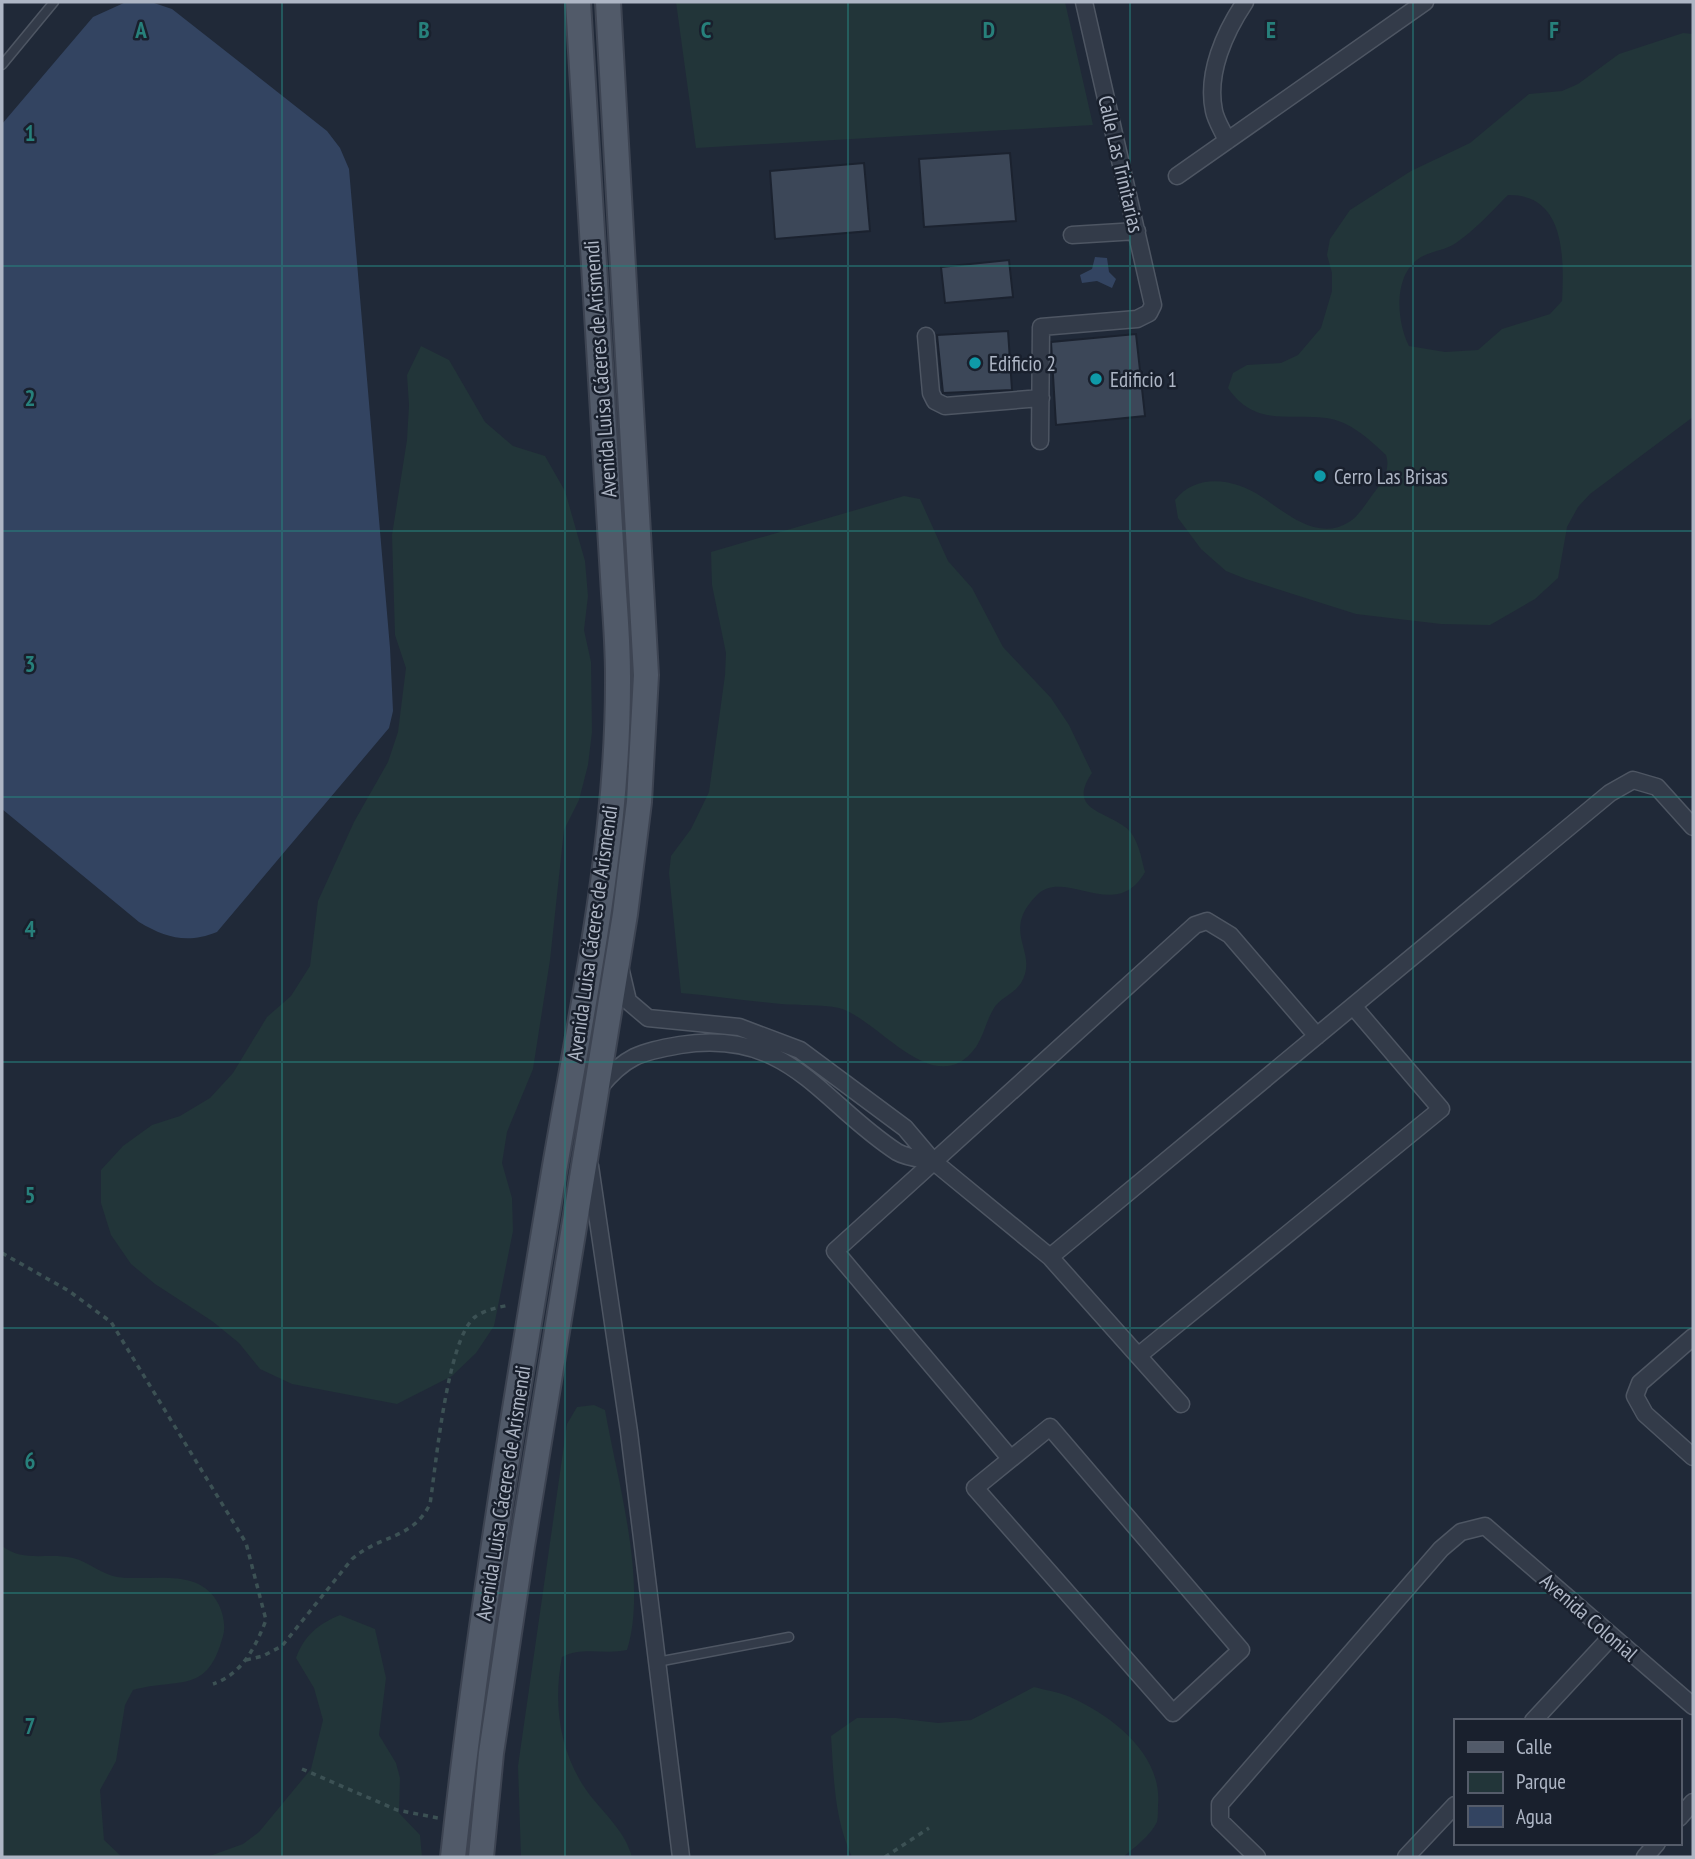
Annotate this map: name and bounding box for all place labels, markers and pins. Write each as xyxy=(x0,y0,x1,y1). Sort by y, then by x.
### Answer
place label: Edificio 2 xyxy=(989,350,1056,377)
marker: Edificio 2 xyxy=(967,355,983,371)
place label: Edificio 1 xyxy=(1110,366,1177,393)
marker: Edificio 1 xyxy=(1088,371,1104,387)
place label: Cerro Las Brisas xyxy=(1334,463,1448,490)
marker: Cerro Las Brisas xyxy=(1312,468,1328,484)

